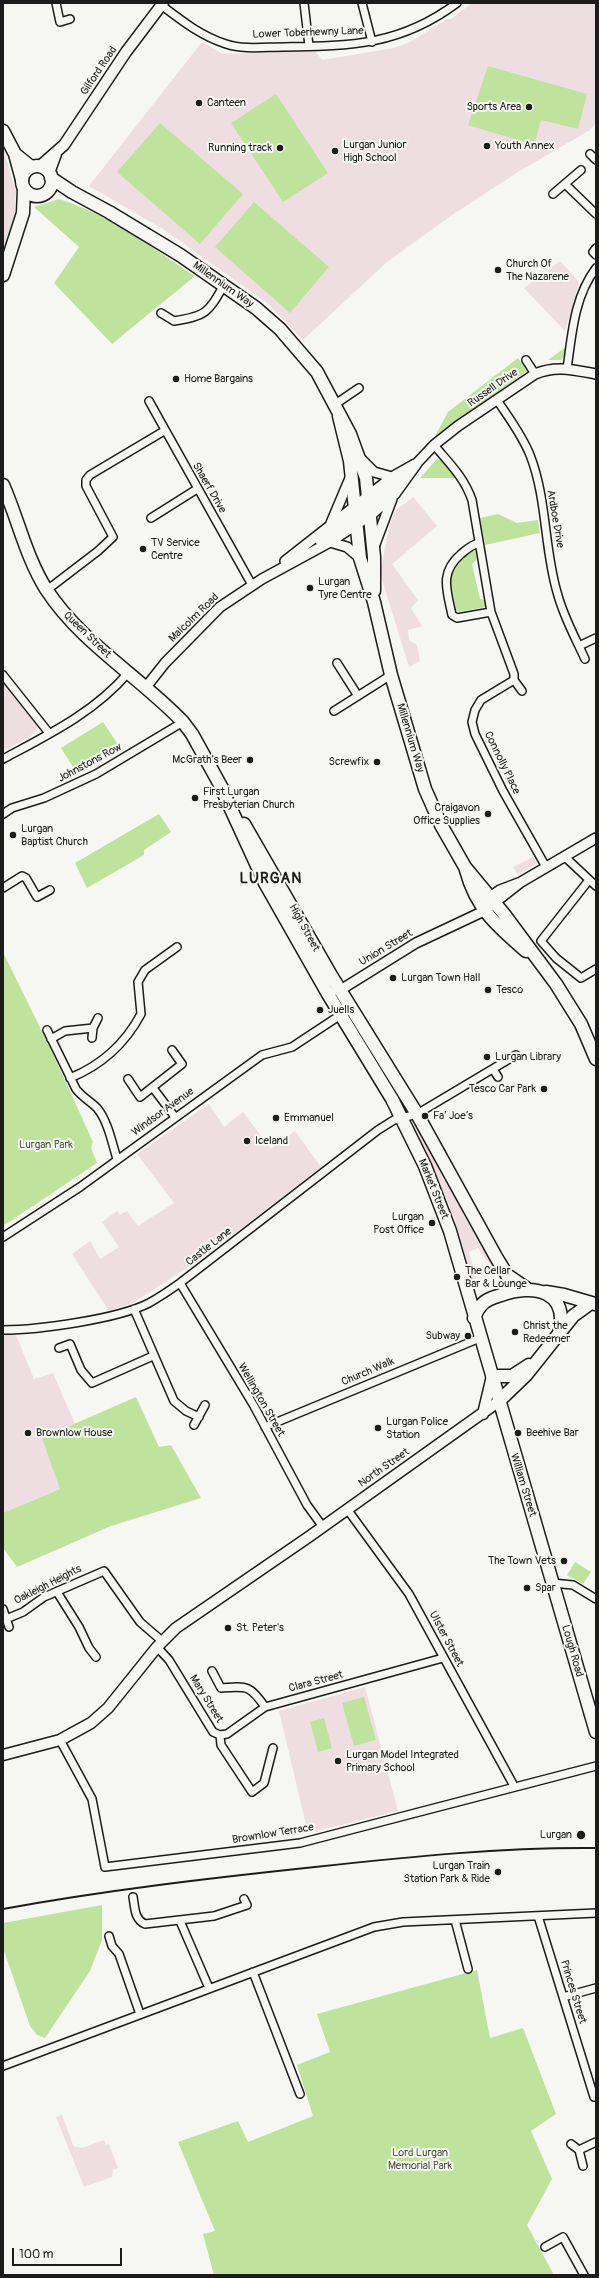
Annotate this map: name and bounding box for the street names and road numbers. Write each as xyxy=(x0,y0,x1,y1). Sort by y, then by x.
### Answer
street label: Lower Toberhewny Lane xyxy=(252,24,364,42)
street label: Gilford Road xyxy=(78,44,120,98)
street label: Millennium Way xyxy=(190,259,256,311)
street label: Russell Drive xyxy=(465,366,521,410)
street label: Shaerf Drive xyxy=(189,460,229,516)
street label: Ardboe Drive xyxy=(543,489,567,549)
street label: Malcolm Road xyxy=(166,591,222,645)
street label: Queen Street xyxy=(60,609,114,661)
street label: Millennium Way xyxy=(393,702,427,774)
street label: Connolly Place xyxy=(481,729,523,797)
street label: Johnstons Row xyxy=(56,741,124,785)
street label: High Street xyxy=(286,902,322,954)
street label: Union Street xyxy=(357,927,415,969)
street label: Windsor Avenue xyxy=(129,1085,197,1139)
street label: Market Street xyxy=(415,1157,451,1221)
street label: Castle Lane xyxy=(184,1225,234,1269)
street label: Church Walk xyxy=(340,1355,396,1389)
street label: Wellington Street xyxy=(235,1361,287,1439)
street label: North Street xyxy=(356,1446,412,1490)
street label: William Street xyxy=(507,1452,539,1518)
street label: Oakleigh Heights xyxy=(12,1562,84,1608)
street label: Ulster Street xyxy=(426,1609,466,1669)
street label: Lough Road xyxy=(558,1623,586,1679)
street label: Clara Street xyxy=(287,1668,345,1696)
street label: Mary Street xyxy=(186,1673,226,1725)
street label: Brownlow Terrace xyxy=(231,1821,315,1847)
street label: Princes Street xyxy=(557,1959,589,2025)

